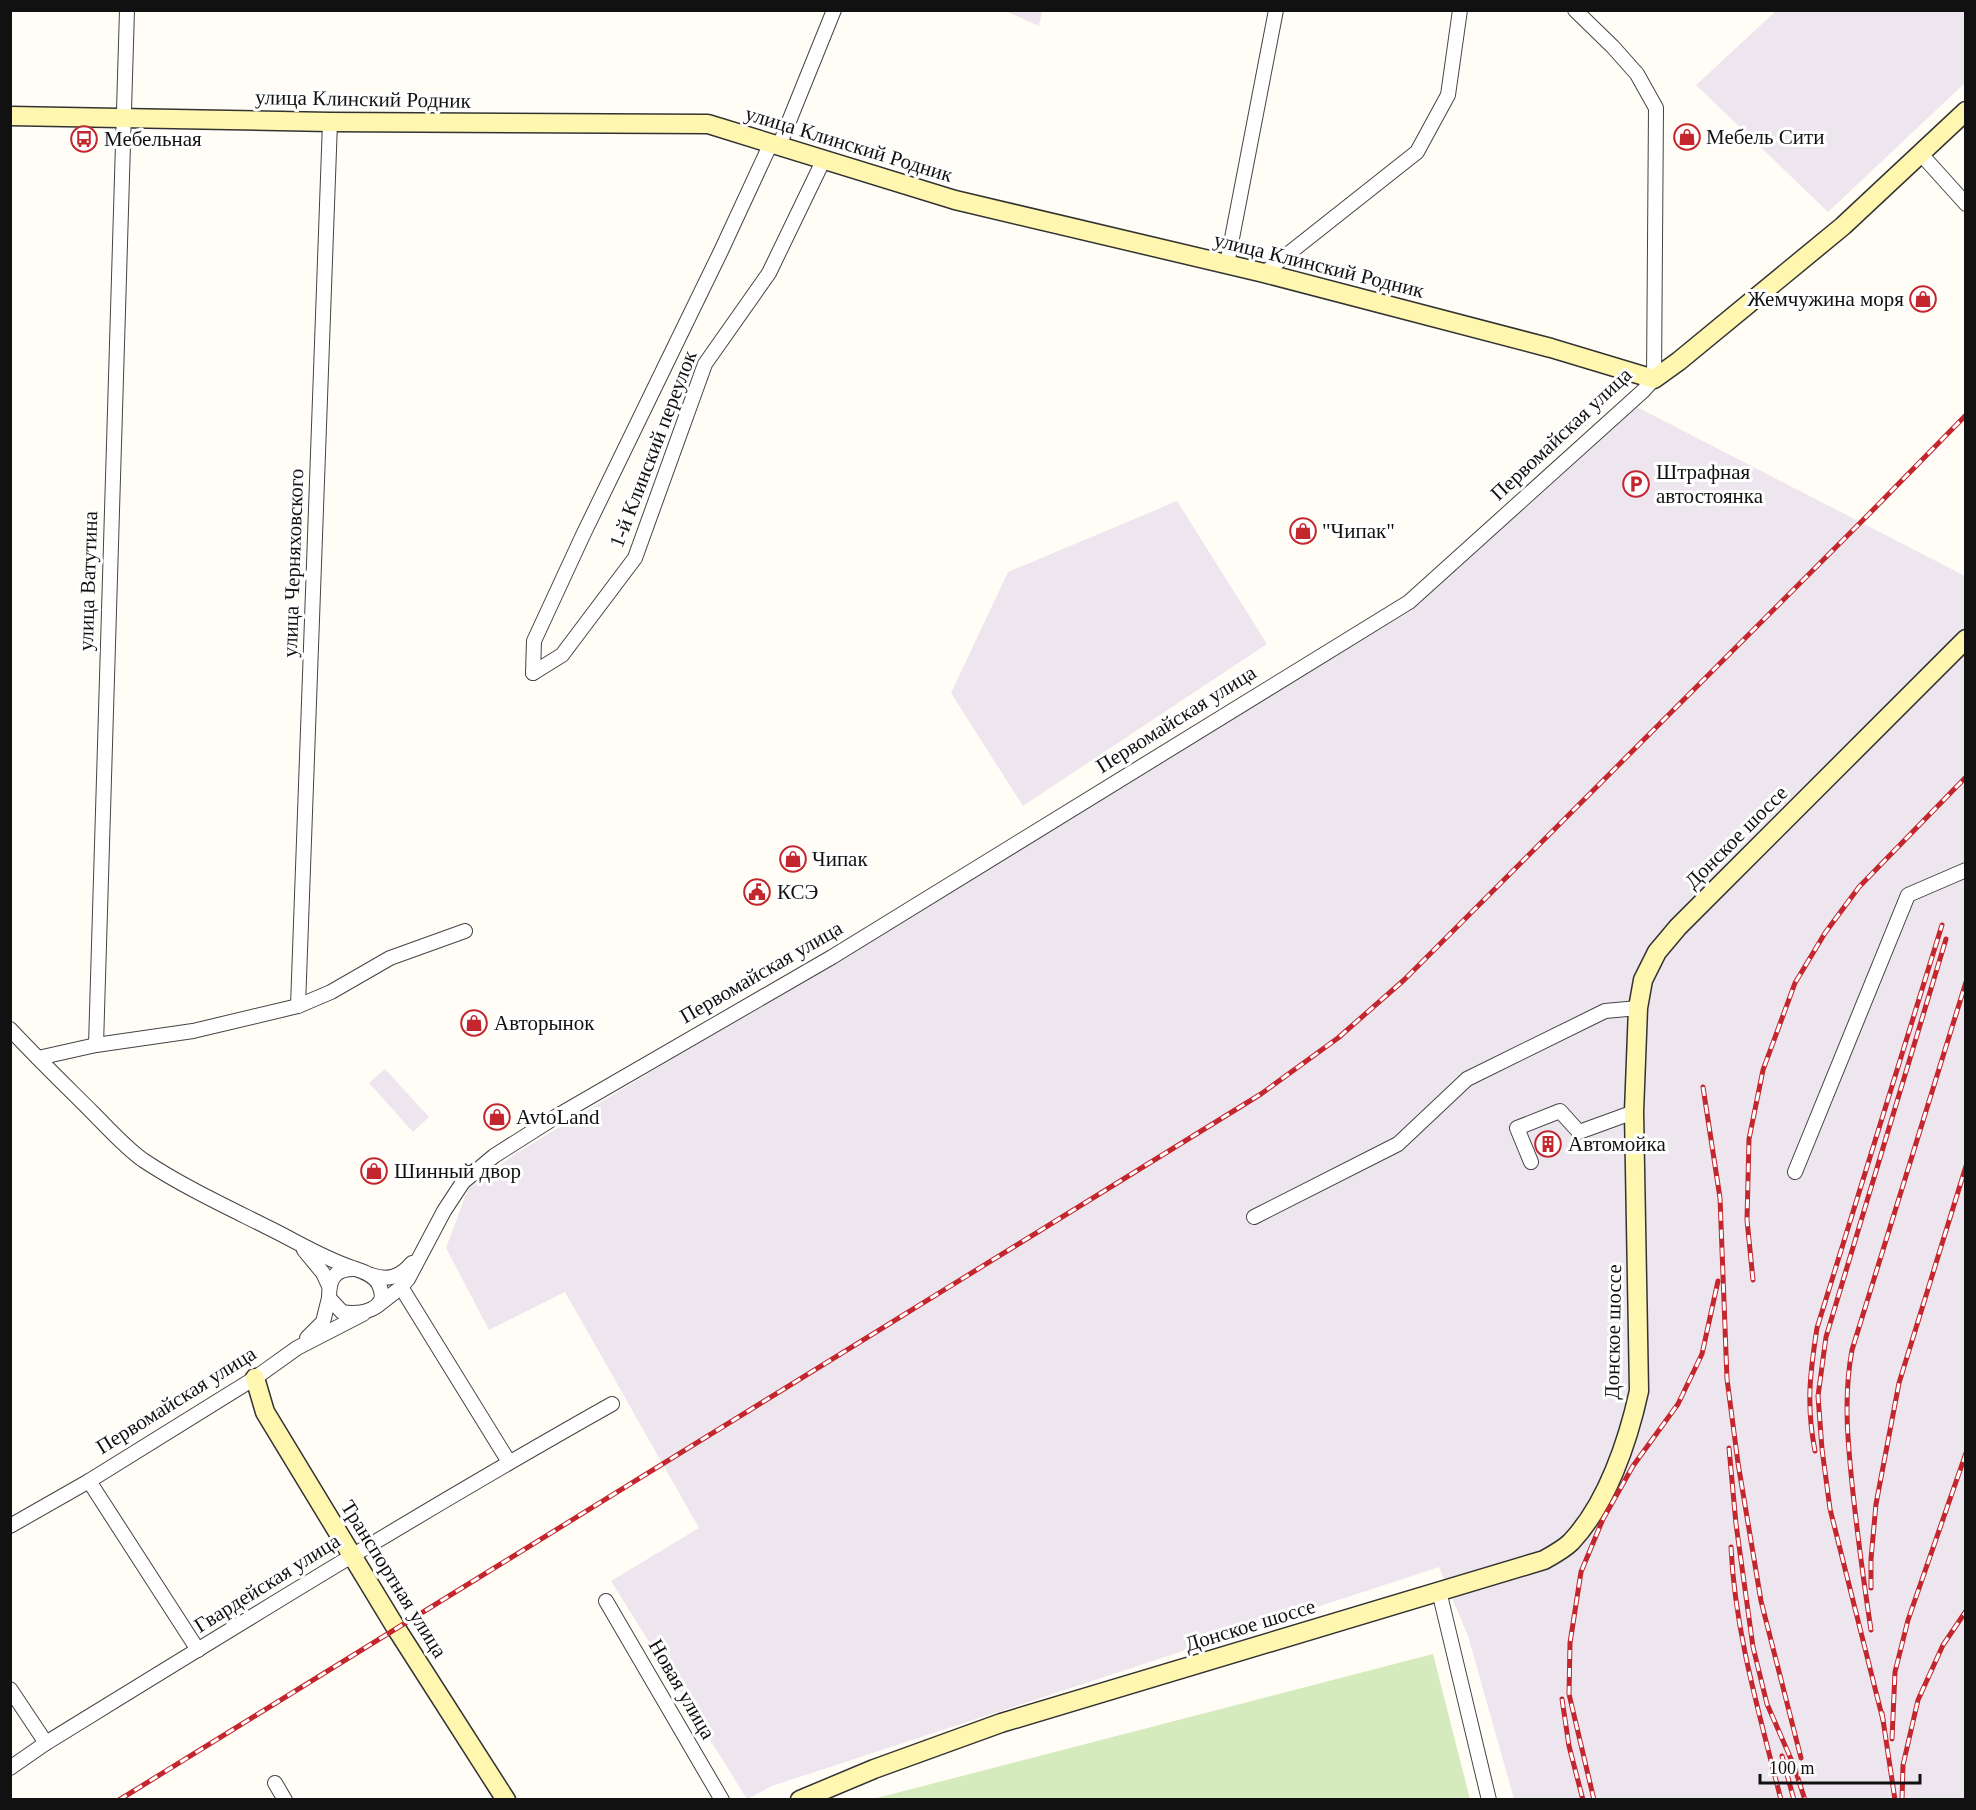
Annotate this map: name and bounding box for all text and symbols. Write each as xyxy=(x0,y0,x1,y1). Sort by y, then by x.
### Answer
street label: улица Клинский Родник xyxy=(255,85,472,113)
street label: улица Клинский Родник xyxy=(742,101,956,187)
shop icon: Мебель Сити xyxy=(1672,122,1702,152)
bus stop icon: Мебельная xyxy=(69,124,99,154)
place label: Мебель Сити xyxy=(1706,125,1824,149)
place label: Мебельная xyxy=(104,127,202,151)
street label: улица Клинский Родник xyxy=(1211,227,1427,303)
shop icon: Жемчужина моря xyxy=(1908,284,1938,314)
place label: Жемчужина моря xyxy=(1747,287,1904,311)
street label: 1-й Клинский переулок xyxy=(604,346,702,551)
street label: Первомайская улица xyxy=(1486,362,1637,505)
place label: Штрафная автостоянка xyxy=(1656,460,1764,508)
street label: улица Черняховского xyxy=(278,468,308,658)
parking icon: Штрафная автостоянка xyxy=(1621,469,1651,499)
street label: улица Ватутина xyxy=(74,510,102,652)
shop icon: "Чипак" xyxy=(1288,516,1318,546)
place label: "Чипак" xyxy=(1322,519,1395,543)
street label: Первомайская улица xyxy=(1092,660,1261,778)
street label: Донское шоссе xyxy=(1680,781,1792,893)
shop icon: Чипак xyxy=(778,844,808,874)
place label: Чипак xyxy=(812,847,868,871)
public building icon: КСЭ xyxy=(742,877,772,907)
place label: КСЭ xyxy=(777,880,818,904)
street label: Первомайская улица xyxy=(675,915,847,1028)
shop icon: Авторынок xyxy=(459,1008,489,1038)
place label: Авторынок xyxy=(494,1011,595,1035)
shop icon: AvtoLand xyxy=(482,1102,512,1132)
place label: AvtoLand xyxy=(516,1105,600,1129)
building icon: Автомойка xyxy=(1533,1129,1563,1159)
place label: Автомойка xyxy=(1568,1132,1666,1156)
shop icon: Шинный двор xyxy=(359,1156,389,1186)
place label: Шинный двор xyxy=(394,1159,521,1183)
street label: Донское шоссе xyxy=(1600,1264,1626,1400)
street label: Первомайская улица xyxy=(92,1341,261,1459)
street label: Транспортная улица xyxy=(336,1496,452,1663)
street label: Гвардейская улица xyxy=(190,1528,345,1637)
street label: Донское шоссе xyxy=(1182,1594,1318,1656)
street label: Новая улица xyxy=(644,1635,721,1744)
scale bar xyxy=(1760,1747,1920,1785)
text: 100 m xyxy=(1769,1758,1815,1778)

